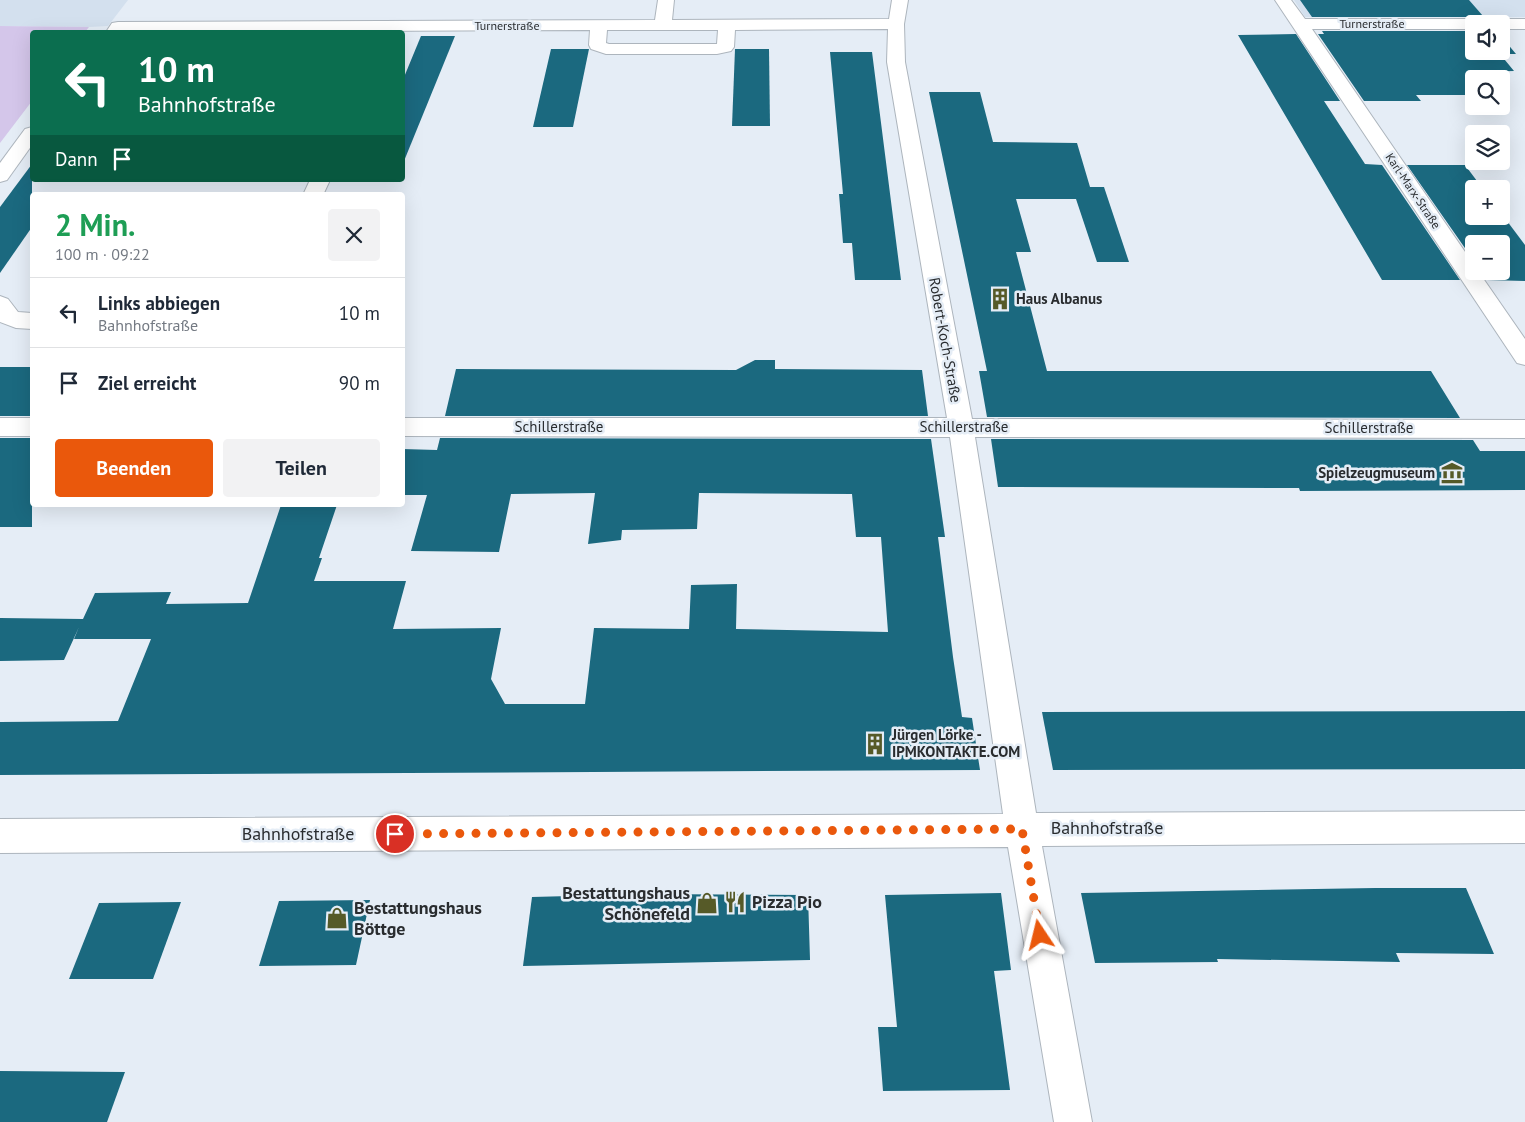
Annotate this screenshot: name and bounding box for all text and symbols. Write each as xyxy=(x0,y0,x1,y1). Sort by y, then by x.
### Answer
map controls xyxy=(1465,15,1510,280)
button: sound xyxy=(1465,15,1510,60)
street label: Turnerstraße xyxy=(1339,16,1405,31)
street label: Turnerstraße xyxy=(474,18,540,33)
text: 10 m xyxy=(138,46,215,92)
icon: left xyxy=(55,50,120,115)
button: search xyxy=(1465,70,1510,115)
text: Bahnhofstraße xyxy=(138,90,276,118)
button: layers xyxy=(1465,125,1510,170)
icon: arrive xyxy=(108,145,136,173)
text: Dann xyxy=(55,147,98,171)
street label: Karl-Marx-Straße xyxy=(1383,150,1444,231)
button: + xyxy=(1465,180,1510,225)
text: 2 Min. xyxy=(55,205,135,244)
button: close xyxy=(328,209,380,261)
button: − xyxy=(1465,235,1510,280)
text: 100 m · 09:22 xyxy=(55,244,150,264)
street label: Robert-Koch-Straße xyxy=(925,276,966,404)
building icon: Haus Albanus xyxy=(987,286,1013,312)
place label: Haus Albanus xyxy=(1016,289,1102,308)
text: Links abbiegen xyxy=(98,291,220,315)
icon: left xyxy=(55,299,83,327)
text: 10 m xyxy=(339,301,380,325)
text: Bahnhofstraße xyxy=(98,315,198,335)
icon: arrive xyxy=(55,369,83,397)
text: Ziel erreicht xyxy=(98,371,196,395)
text: 90 m xyxy=(339,371,380,395)
street label: Schillerstraße xyxy=(515,417,603,436)
street label: Schillerstraße xyxy=(920,417,1008,436)
street label: Schillerstraße xyxy=(1325,418,1413,437)
button: Beenden xyxy=(55,439,213,497)
button: Teilen xyxy=(223,439,380,497)
museum icon: Spielzeugmuseum xyxy=(1439,460,1465,486)
place label: Spielzeugmuseum xyxy=(1318,463,1435,482)
place label: Jürgen Lörke - IPMKONTAKTE.COM xyxy=(891,725,1020,761)
building icon: Jürgen Lörke - IPMKONTAKTE.COM xyxy=(862,731,888,757)
pin xyxy=(374,813,416,855)
street label: Bahnhofstraße xyxy=(1051,816,1163,839)
icon: arrive xyxy=(381,820,409,848)
street label: Bahnhofstraße xyxy=(242,822,354,845)
place label: Bestattungshaus Schönefeld xyxy=(562,881,690,925)
restaurant icon: Pizza Pio xyxy=(722,889,748,915)
shop icon: Bestattungshaus Schönefeld xyxy=(694,890,720,916)
place label: Pizza Pio xyxy=(752,890,822,913)
place label: Bestattungshaus Böttge xyxy=(354,896,482,940)
shop icon: Bestattungshaus Böttge xyxy=(324,905,350,931)
position arrow xyxy=(1013,908,1065,960)

